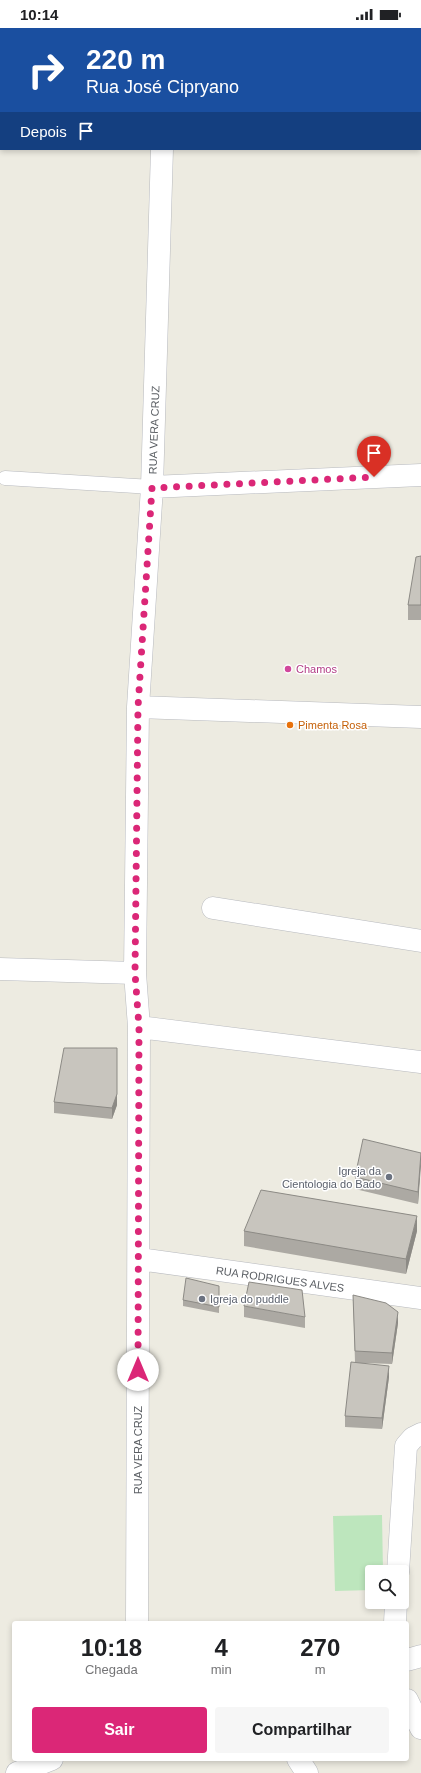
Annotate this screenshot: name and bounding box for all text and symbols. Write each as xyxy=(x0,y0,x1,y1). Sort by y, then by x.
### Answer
text: 10:14 xyxy=(20,6,58,23)
icon: right xyxy=(20,44,72,96)
text: 220 m xyxy=(86,44,165,75)
text: Rua José Cipryano xyxy=(86,77,239,97)
icon: arrive xyxy=(75,120,97,142)
text: Depois xyxy=(20,123,67,140)
street label: RUA VERA CRUZ xyxy=(146,385,162,475)
pin xyxy=(357,436,391,477)
icon: arrive xyxy=(363,442,385,464)
place label: Chamos xyxy=(296,663,337,675)
marker: Chamos xyxy=(283,664,293,674)
place label: Pimenta Rosa xyxy=(298,719,368,731)
marker: Pimenta Rosa xyxy=(285,720,295,730)
place label: Igreja da Cientologia do Bado xyxy=(282,1165,382,1190)
marker: Igreja da Cientologia do Bado xyxy=(384,1172,394,1182)
street label: RUA RODRIGUES ALVES xyxy=(215,1264,345,1294)
place label: Igreja do puddle xyxy=(210,1293,289,1305)
marker: Igreja do puddle xyxy=(197,1294,207,1304)
position arrow xyxy=(117,1349,159,1391)
street label: RUA VERA CRUZ xyxy=(132,1405,144,1494)
map controls xyxy=(365,1565,409,1609)
button: search xyxy=(365,1565,409,1609)
text: 10:18 xyxy=(81,1634,142,1661)
text: 4 xyxy=(214,1634,228,1661)
text: 270 xyxy=(300,1634,340,1661)
text: Chegada xyxy=(85,1662,138,1677)
text: min xyxy=(211,1662,232,1677)
text: m xyxy=(315,1662,326,1677)
button: Sair xyxy=(32,1707,207,1753)
button: Compartilhar xyxy=(215,1707,389,1753)

